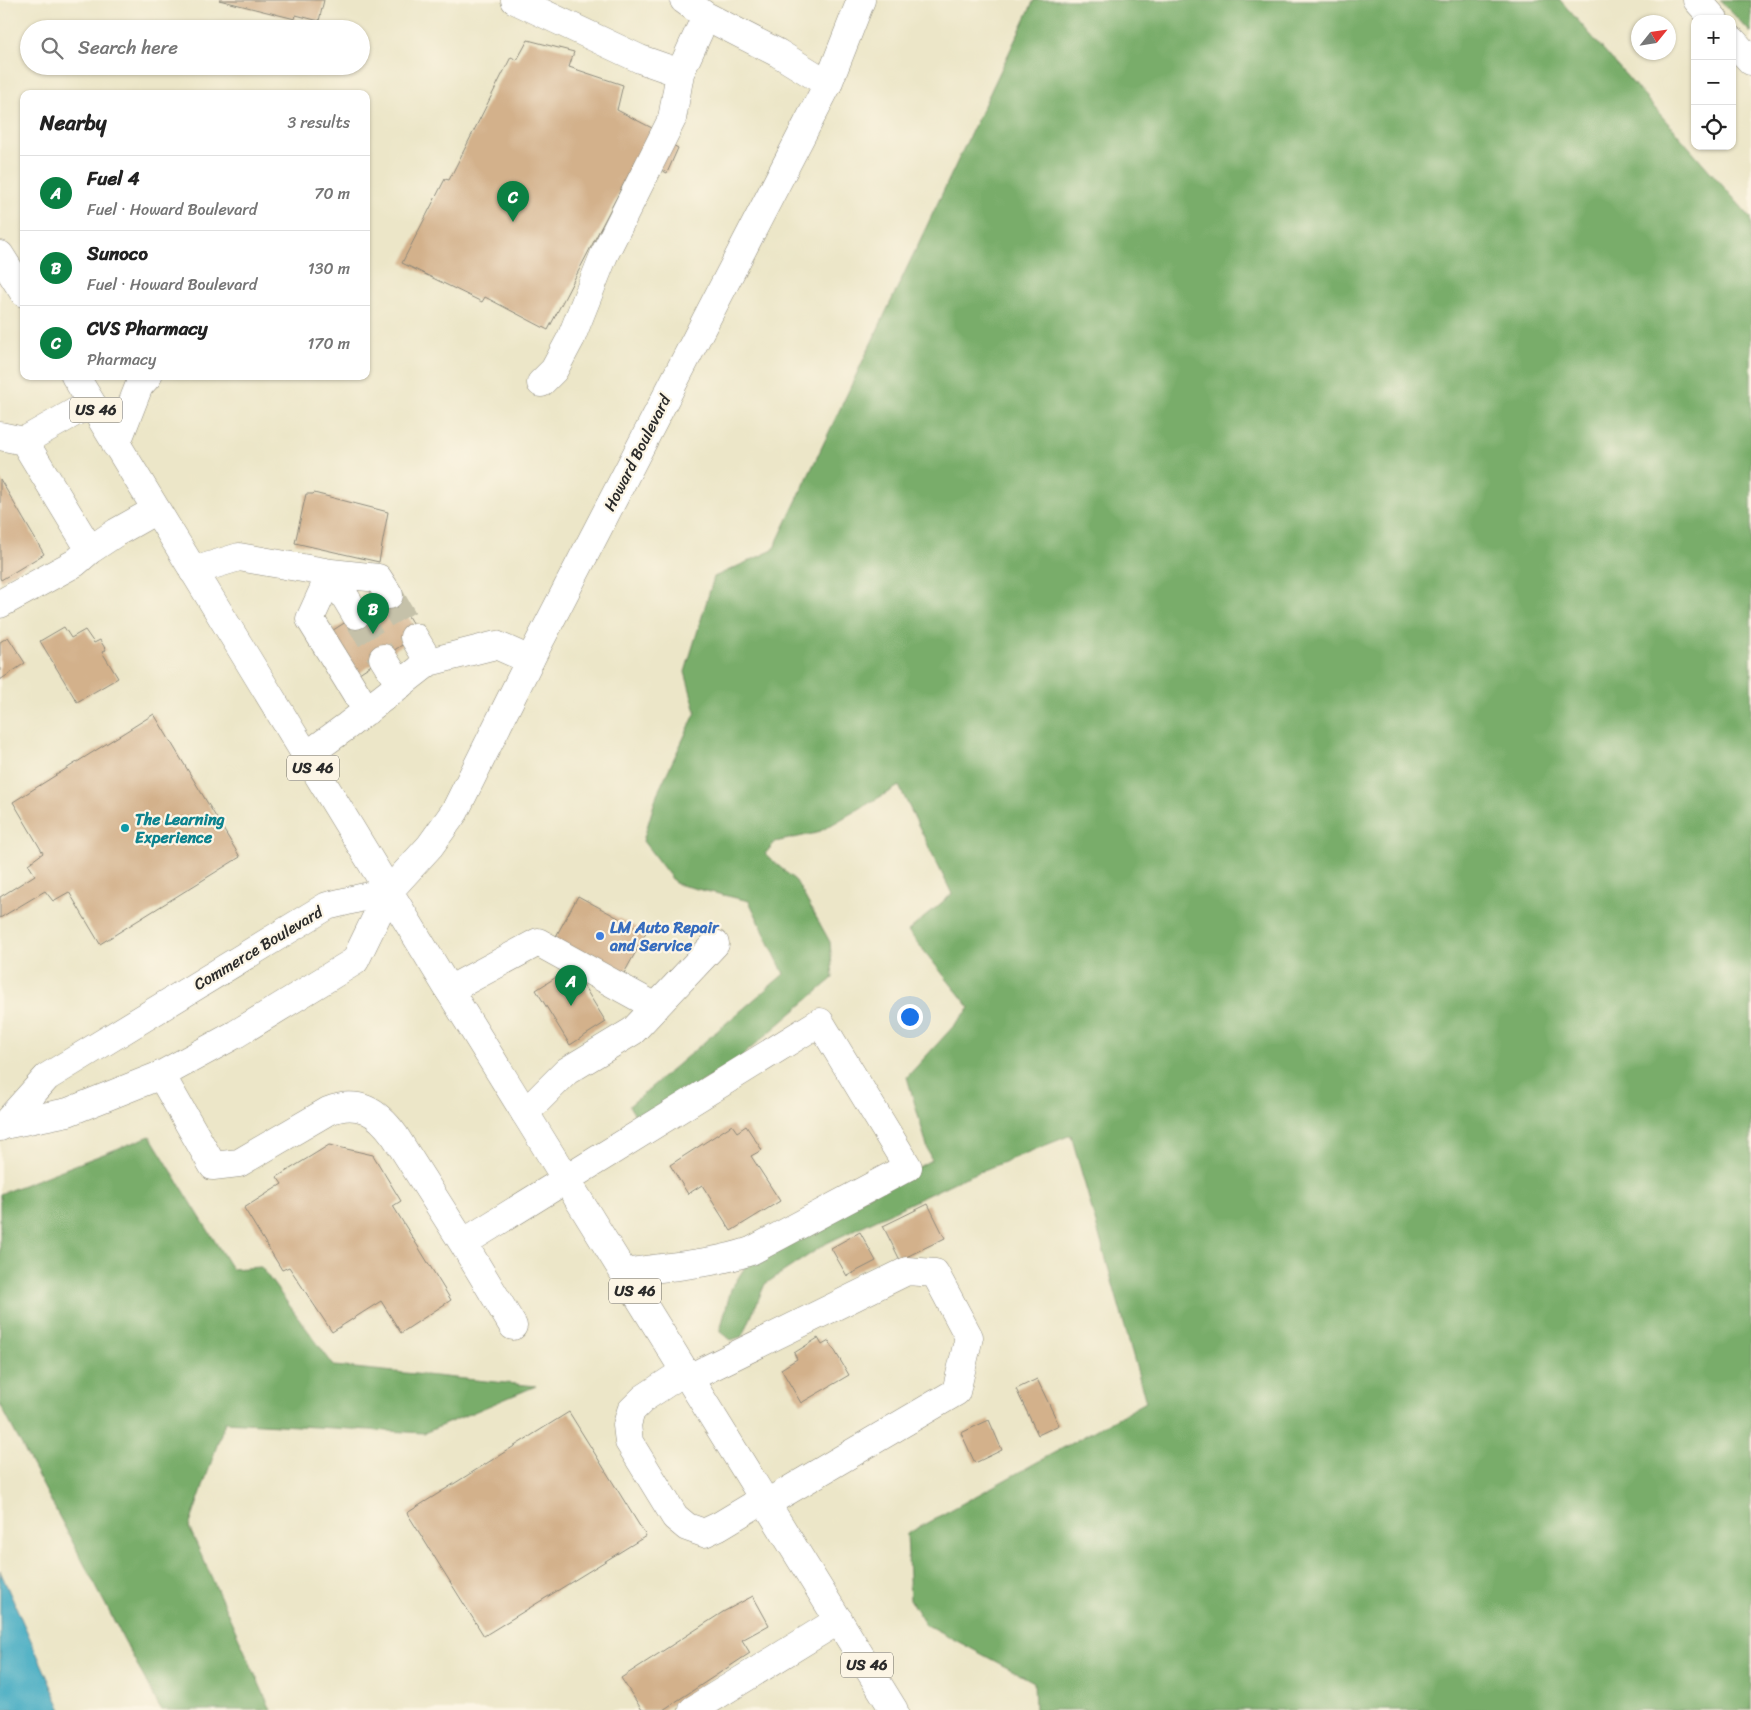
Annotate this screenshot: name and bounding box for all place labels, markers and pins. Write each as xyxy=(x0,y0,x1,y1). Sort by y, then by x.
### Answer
pin: C xyxy=(497,181,529,222)
pin: B xyxy=(357,593,389,634)
place label: The Learning Experience xyxy=(135,805,226,852)
marker: The Learning Experience xyxy=(119,822,131,834)
place label: LM Auto Repair and Service xyxy=(609,913,720,960)
marker: LM Auto Repair and Service xyxy=(594,930,606,942)
pin: A xyxy=(555,965,587,1006)

